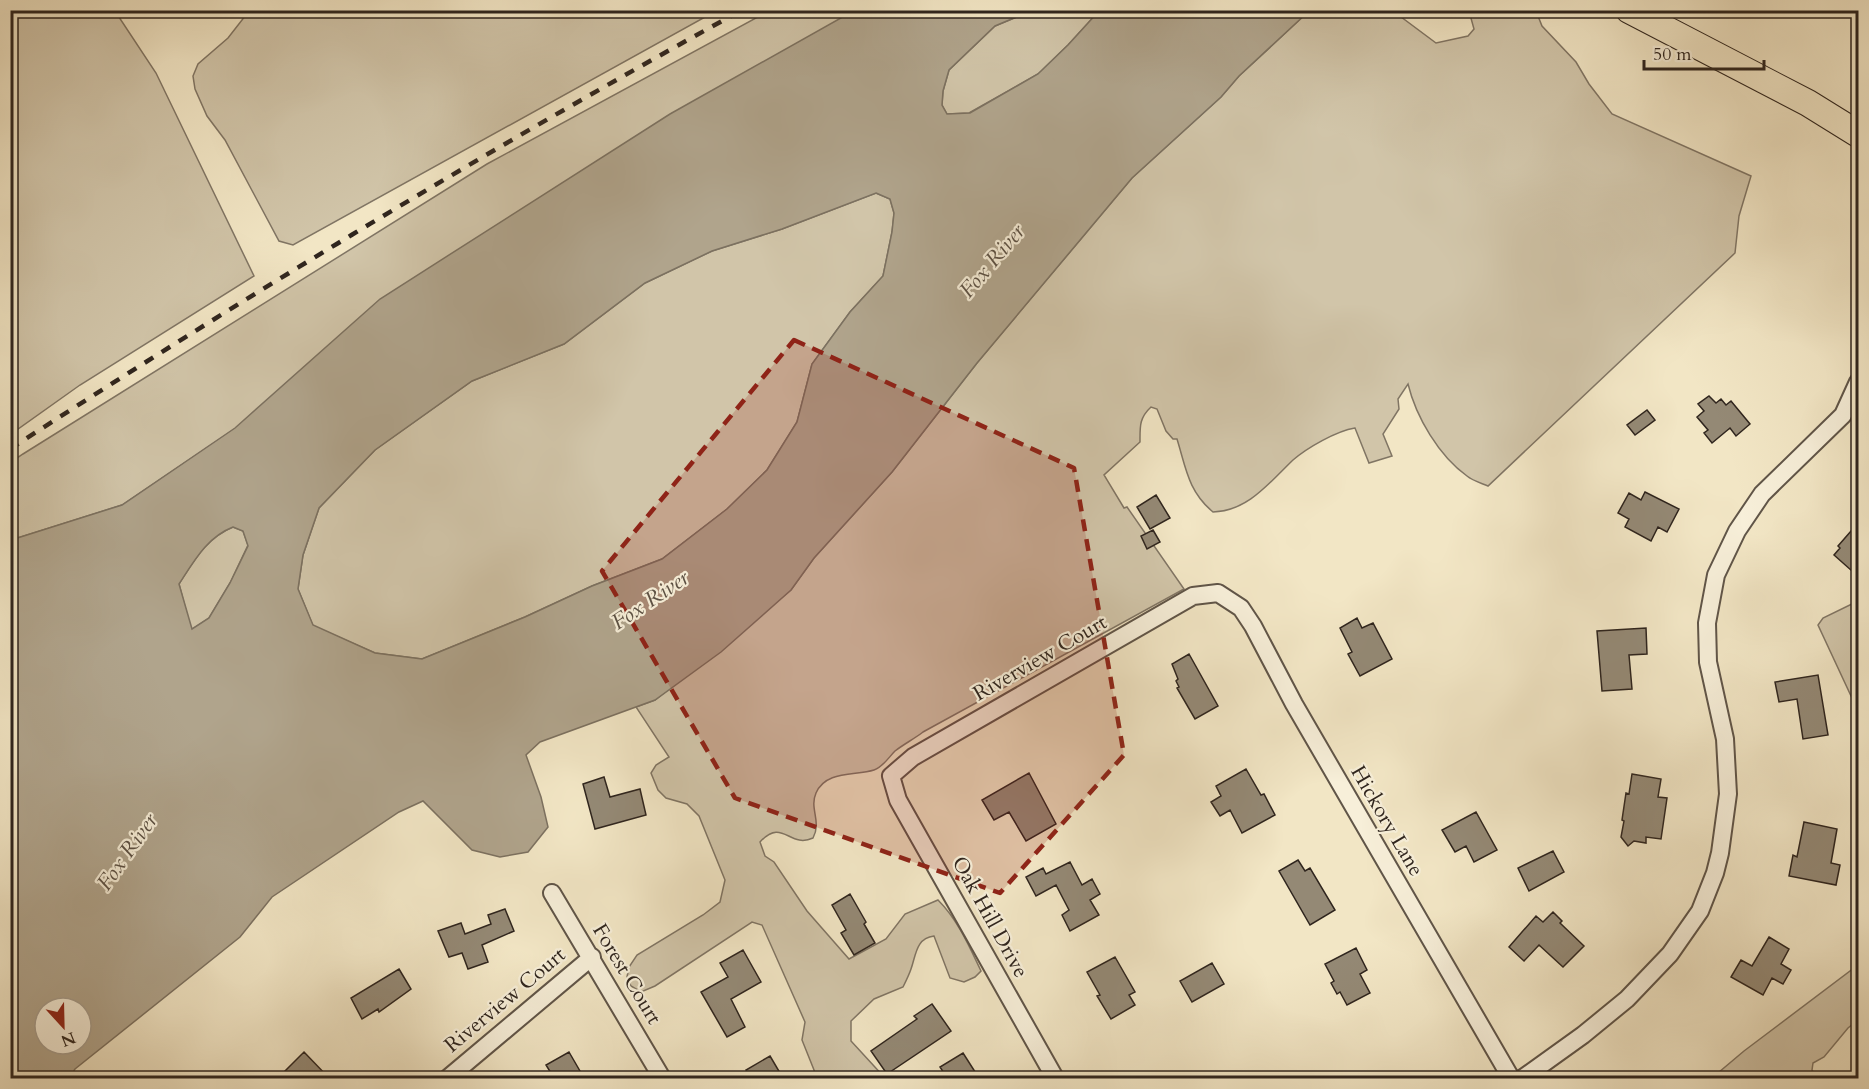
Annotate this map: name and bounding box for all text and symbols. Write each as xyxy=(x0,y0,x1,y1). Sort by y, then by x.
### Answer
scale bar xyxy=(1644,33,1764,71)
text: 50 m xyxy=(1653,42,1692,67)
water label: Fox River xyxy=(952,217,1032,304)
water label: Fox River xyxy=(605,563,695,637)
street label: Riverview Court xyxy=(968,608,1113,708)
street label: Hickory Lane xyxy=(1344,760,1430,882)
water label: Fox River xyxy=(90,807,165,896)
street label: Oak Hill Drive xyxy=(945,851,1035,983)
street label: Forest Court xyxy=(585,918,669,1030)
street label: Riverview Court xyxy=(438,940,572,1059)
north arrow xyxy=(33,996,93,1056)
text: N xyxy=(58,1026,79,1052)

